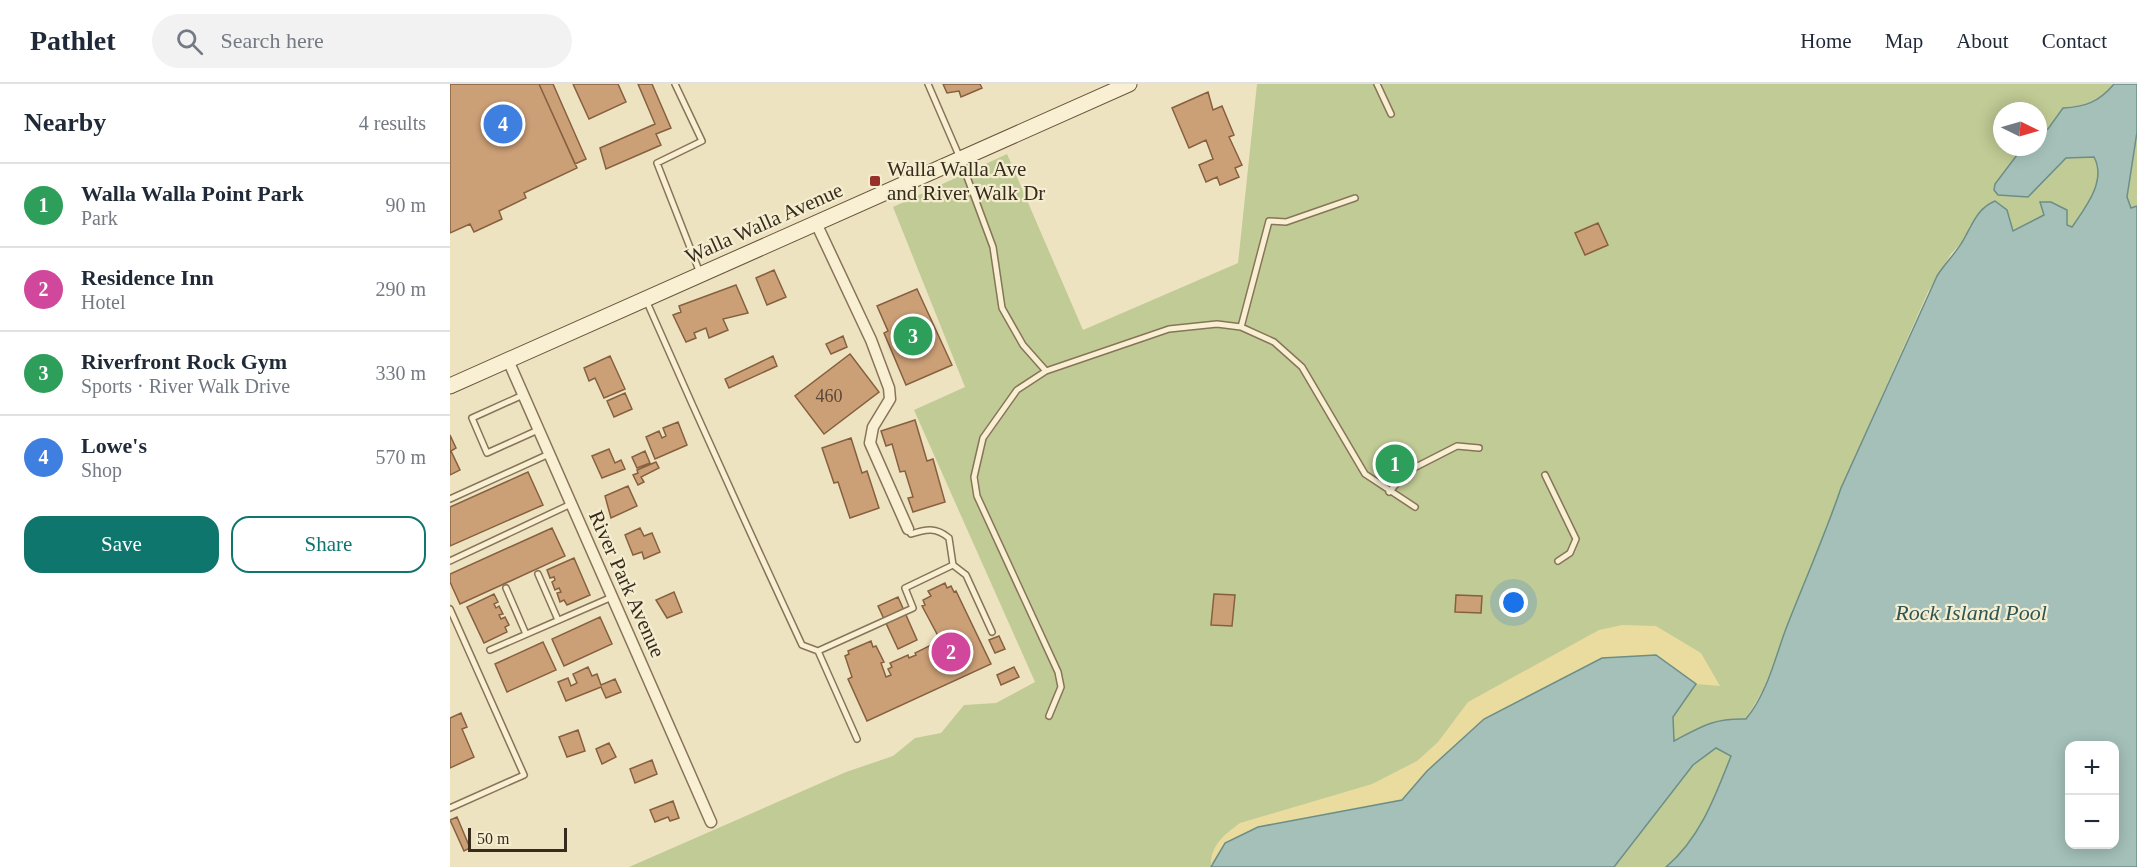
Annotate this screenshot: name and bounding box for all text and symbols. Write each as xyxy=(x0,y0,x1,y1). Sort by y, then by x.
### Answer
search box xyxy=(152,14,572,68)
text: Pathlet xyxy=(30,25,116,56)
icon: search xyxy=(173,25,206,58)
text: Search here xyxy=(221,28,324,53)
text: Home xyxy=(1800,29,1852,53)
text: Map xyxy=(1885,29,1923,53)
text: About xyxy=(1956,29,2009,53)
text: Contact xyxy=(2042,29,2107,53)
pin: 4 xyxy=(484,102,522,147)
north arrow xyxy=(1993,102,2047,156)
text: Nearby xyxy=(24,108,106,137)
text: 4 results xyxy=(359,112,426,134)
place label: Walla Walla Ave and River Walk Dr xyxy=(887,157,1045,205)
marker: Walla Walla Ave and River Walk Dr xyxy=(868,174,882,188)
street label: Walla Walla Avenue xyxy=(682,178,846,268)
text: Walla Walla Point Park xyxy=(81,181,304,206)
text: 1 xyxy=(39,194,49,216)
text: 90 m xyxy=(385,194,426,216)
text: Park xyxy=(81,207,118,229)
text: Residence Inn xyxy=(81,265,214,290)
text: 2 xyxy=(39,278,49,300)
text: 290 m xyxy=(375,278,426,300)
text: Hotel xyxy=(81,291,125,313)
pin: 3 xyxy=(894,314,932,358)
text: Riverfront Rock Gym xyxy=(81,349,287,374)
text: 3 xyxy=(39,362,49,384)
text: 330 m xyxy=(375,362,426,384)
text: Sports · River Walk Drive xyxy=(81,375,290,397)
house number: 460 xyxy=(816,386,843,406)
text: Lowe's xyxy=(81,433,147,458)
pin: 1 xyxy=(1376,442,1414,487)
text: 4 xyxy=(39,446,49,468)
text: 570 m xyxy=(375,446,426,468)
text: Shop xyxy=(81,459,122,481)
street label: River Park Avenue xyxy=(584,507,670,661)
button: Save xyxy=(24,516,219,573)
button: Share xyxy=(231,516,426,573)
your location xyxy=(1499,588,1528,617)
water label: Rock Island Pool xyxy=(1894,600,2047,625)
pin: 2 xyxy=(932,630,970,674)
map controls xyxy=(2065,741,2119,849)
button: + xyxy=(2065,741,2119,795)
button: − xyxy=(2065,795,2119,849)
scale bar xyxy=(468,825,567,852)
text: 50 m xyxy=(477,830,509,847)

